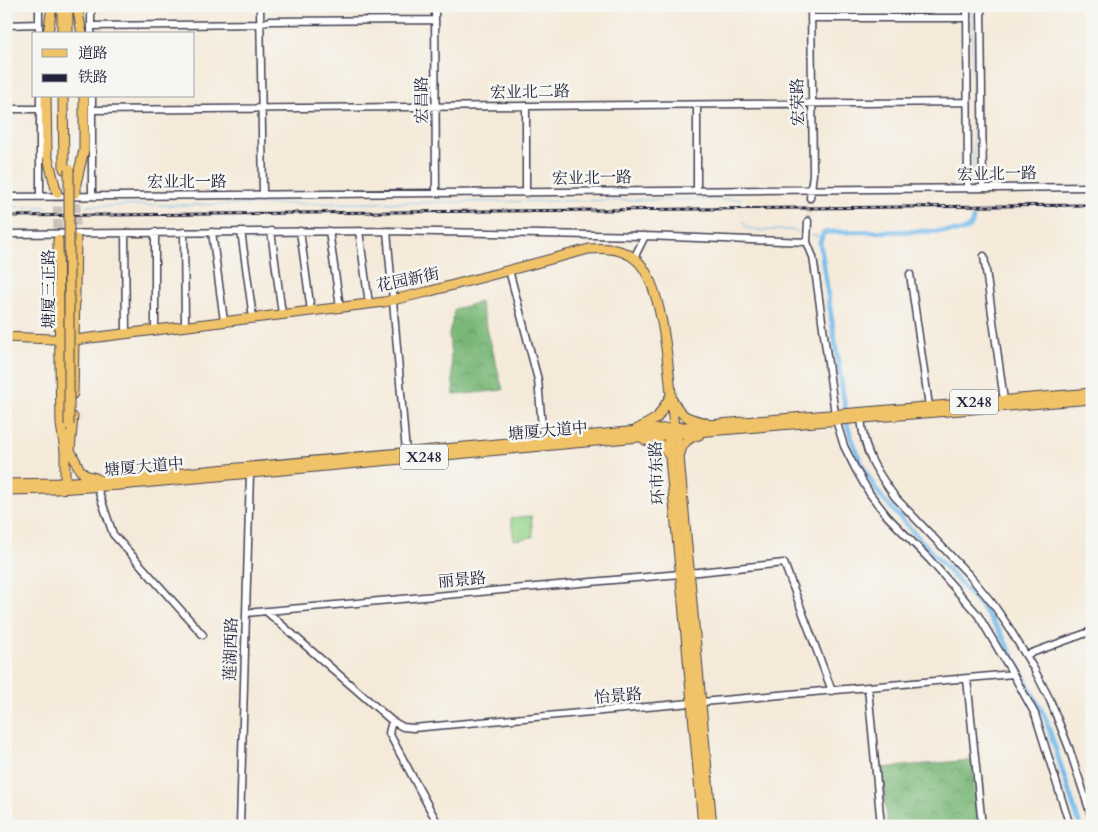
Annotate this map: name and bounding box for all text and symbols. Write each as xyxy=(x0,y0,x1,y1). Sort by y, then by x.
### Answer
legend xyxy=(32,32,195,98)
text: 道路 xyxy=(78,43,108,63)
text: 铁路 xyxy=(78,67,108,87)
street label: 宏昌路 xyxy=(411,76,433,124)
street label: 宏荣路 xyxy=(787,78,809,126)
street label: 宏业北二路 xyxy=(490,80,570,104)
street label: 宏业北一路 xyxy=(957,162,1037,186)
street label: 宏业北一路 xyxy=(552,166,632,190)
street label: 宏业北一路 xyxy=(147,171,227,193)
street label: 塘厦三正路 xyxy=(38,249,60,329)
street label: 花园新街 xyxy=(374,263,442,297)
road number: X248 xyxy=(950,390,998,414)
street label: 塘厦大道中 xyxy=(507,417,589,445)
street label: 环市东路 xyxy=(644,440,670,506)
road number: X248 xyxy=(400,444,448,470)
street label: 塘厦大道中 xyxy=(103,453,185,481)
street label: 丽景路 xyxy=(437,567,487,593)
street label: 莲湖西路 xyxy=(219,617,243,681)
street label: 怡景路 xyxy=(593,683,643,709)

